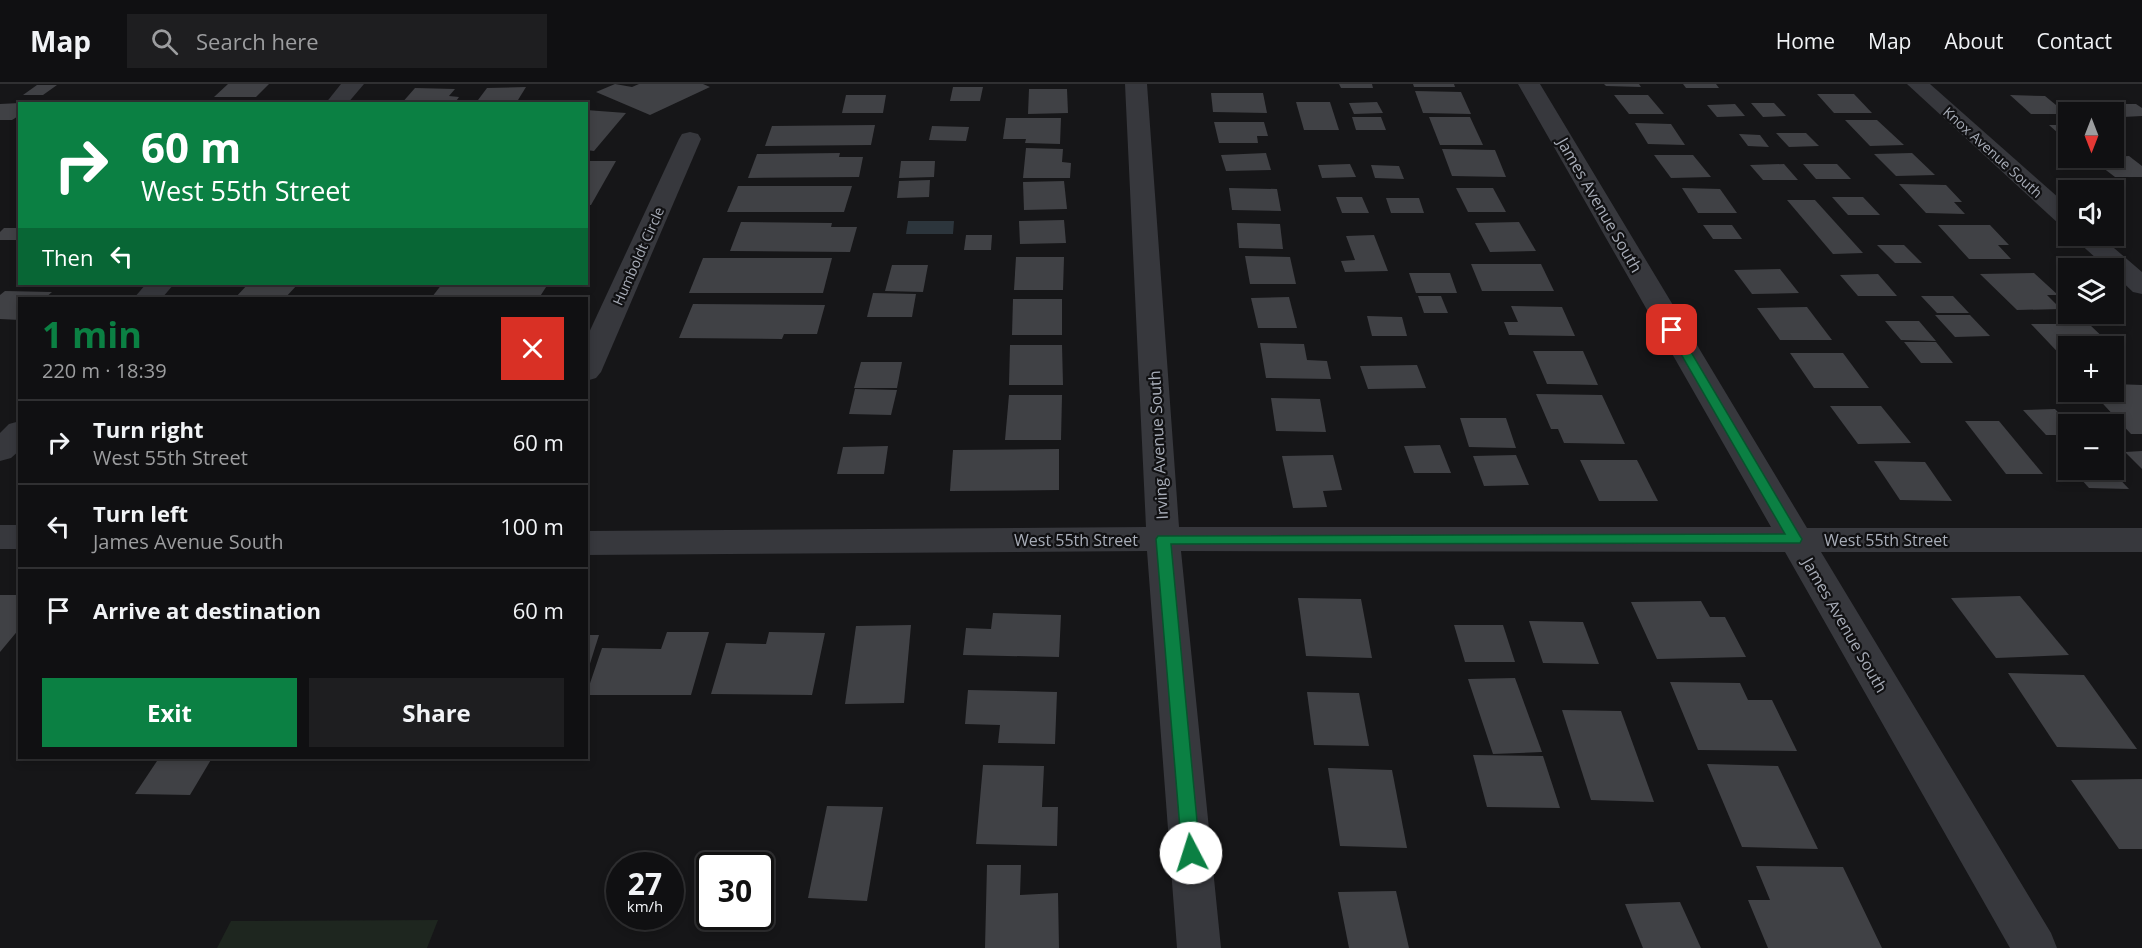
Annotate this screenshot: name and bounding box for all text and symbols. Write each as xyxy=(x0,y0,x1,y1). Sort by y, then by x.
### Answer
search box xyxy=(127,14,547,68)
text: Map xyxy=(30,22,91,60)
icon: search xyxy=(148,25,181,58)
text: Search here xyxy=(196,26,319,56)
text: Home xyxy=(1776,27,1835,55)
text: Map xyxy=(1868,27,1911,55)
text: About xyxy=(1944,27,2004,55)
text: Contact xyxy=(2037,27,2112,55)
street label: Knox Avenue South xyxy=(1939,102,2047,202)
north arrow xyxy=(2058,102,2124,168)
map controls xyxy=(2058,102,2124,480)
text: 60 m xyxy=(141,118,241,175)
icon: right xyxy=(42,126,120,204)
street label: James Avenue South xyxy=(1551,132,1648,276)
text: West 55th Street xyxy=(141,172,350,209)
button: sound xyxy=(2058,180,2124,246)
street label: Humboldt Circle xyxy=(608,204,668,308)
icon: left xyxy=(105,240,138,273)
text: Then xyxy=(42,242,93,272)
button: layers xyxy=(2058,258,2124,324)
pin xyxy=(1646,304,1697,355)
text: 1 min xyxy=(42,310,142,359)
icon: arrive xyxy=(1655,313,1688,346)
button: close xyxy=(501,317,564,380)
button: + xyxy=(2058,336,2124,402)
text: 220 m · 18:39 xyxy=(42,357,167,384)
street label: Irving Avenue South xyxy=(1143,370,1173,520)
text: Turn right xyxy=(93,414,204,444)
button: − xyxy=(2058,414,2124,480)
icon: right xyxy=(42,426,75,459)
text: 60 m xyxy=(513,427,564,457)
text: West 55th Street xyxy=(93,444,248,471)
text: Turn left xyxy=(93,498,188,528)
icon: left xyxy=(42,510,75,543)
text: 100 m xyxy=(500,511,564,541)
text: James Avenue South xyxy=(93,528,283,555)
street label: West 55th Street xyxy=(1014,529,1138,551)
street label: West 55th Street xyxy=(1824,529,1948,551)
street label: James Avenue South xyxy=(1796,552,1893,696)
icon: arrive xyxy=(42,594,75,627)
text: Arrive at destination xyxy=(93,595,321,625)
text: 60 m xyxy=(513,595,564,625)
button: Exit xyxy=(42,678,297,747)
button: Share xyxy=(309,678,564,747)
position arrow xyxy=(1159,821,1223,885)
speed limit sign: 30 xyxy=(696,852,774,930)
text: 27 xyxy=(628,863,662,904)
text: km/h xyxy=(627,896,663,916)

